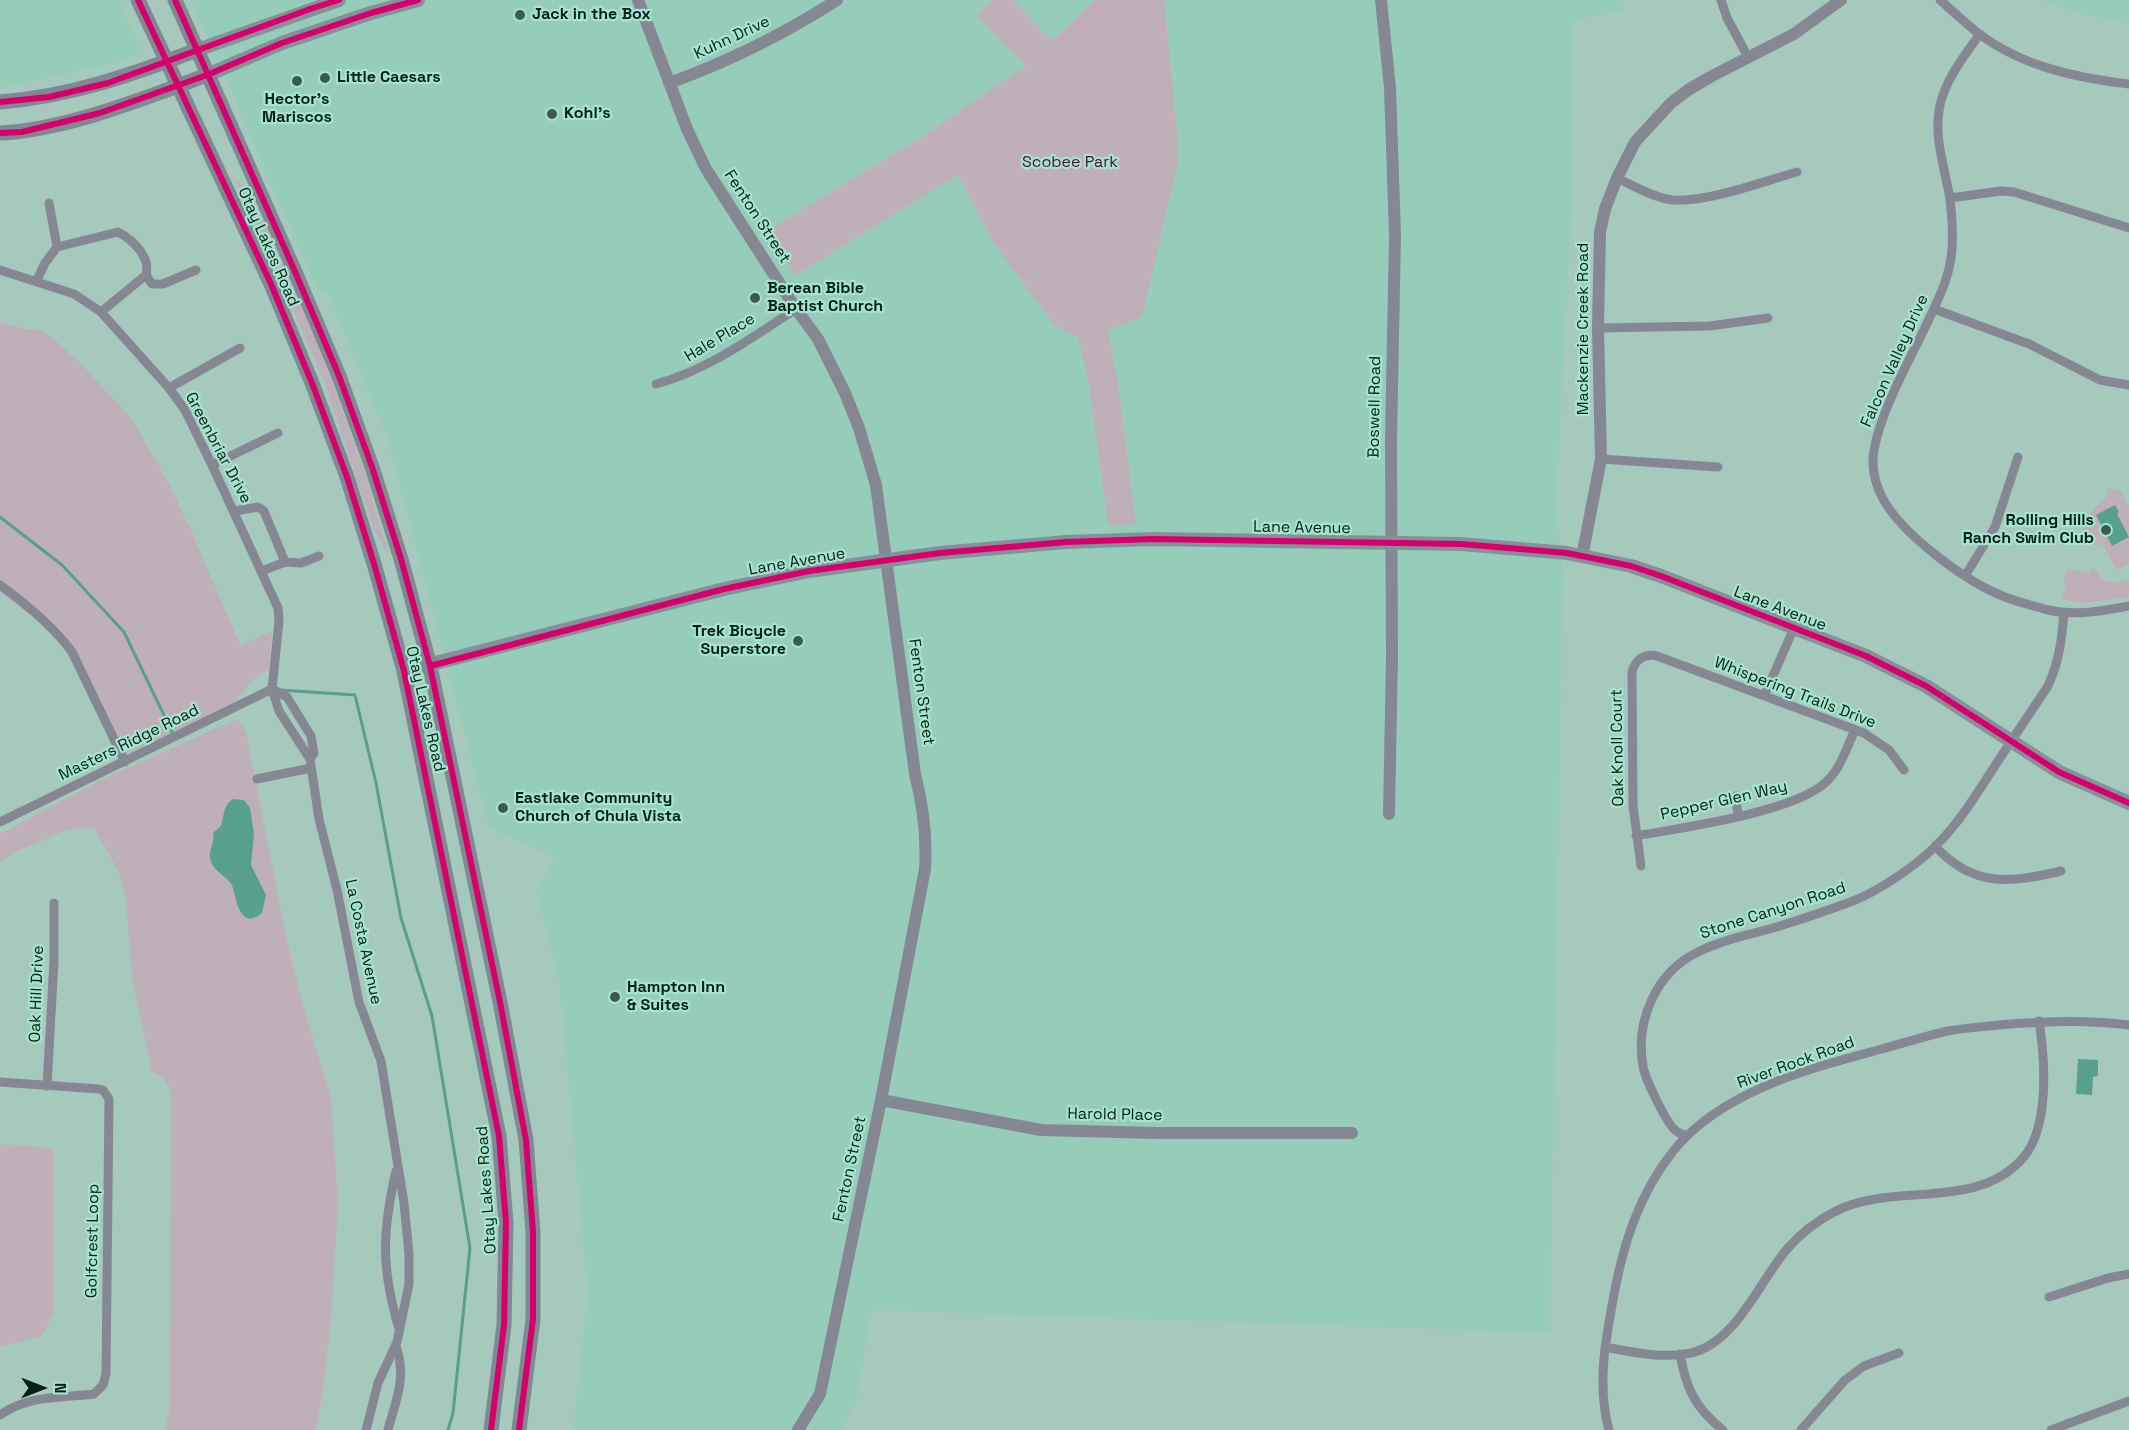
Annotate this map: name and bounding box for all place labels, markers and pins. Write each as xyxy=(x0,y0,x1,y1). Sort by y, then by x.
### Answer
place label: Jack in the Box xyxy=(532,5,651,25)
marker: Jack in the Box xyxy=(513,8,527,22)
place label: Little Caesars xyxy=(337,68,441,88)
marker: Little Caesars xyxy=(318,71,332,85)
marker: Hector's Mariscos xyxy=(290,74,304,88)
place label: Hector's Mariscos xyxy=(262,90,332,128)
place label: Kohl's xyxy=(564,104,611,124)
marker: Kohl's xyxy=(545,107,559,121)
place label: Berean Bible Baptist Church xyxy=(767,279,883,317)
marker: Berean Bible Baptist Church xyxy=(748,291,762,305)
place label: Rolling Hills Ranch Swim Club xyxy=(1963,511,2094,549)
marker: Rolling Hills Ranch Swim Club xyxy=(2099,523,2113,537)
place label: Trek Bicycle Superstore xyxy=(692,622,786,660)
marker: Trek Bicycle Superstore xyxy=(791,634,805,648)
place label: Eastlake Community Church of Chula Vista xyxy=(515,789,681,827)
marker: Eastlake Community Church of Chula Vista xyxy=(496,801,510,815)
place label: Hampton Inn & Suites xyxy=(627,978,725,1016)
marker: Hampton Inn & Suites xyxy=(608,990,622,1004)

